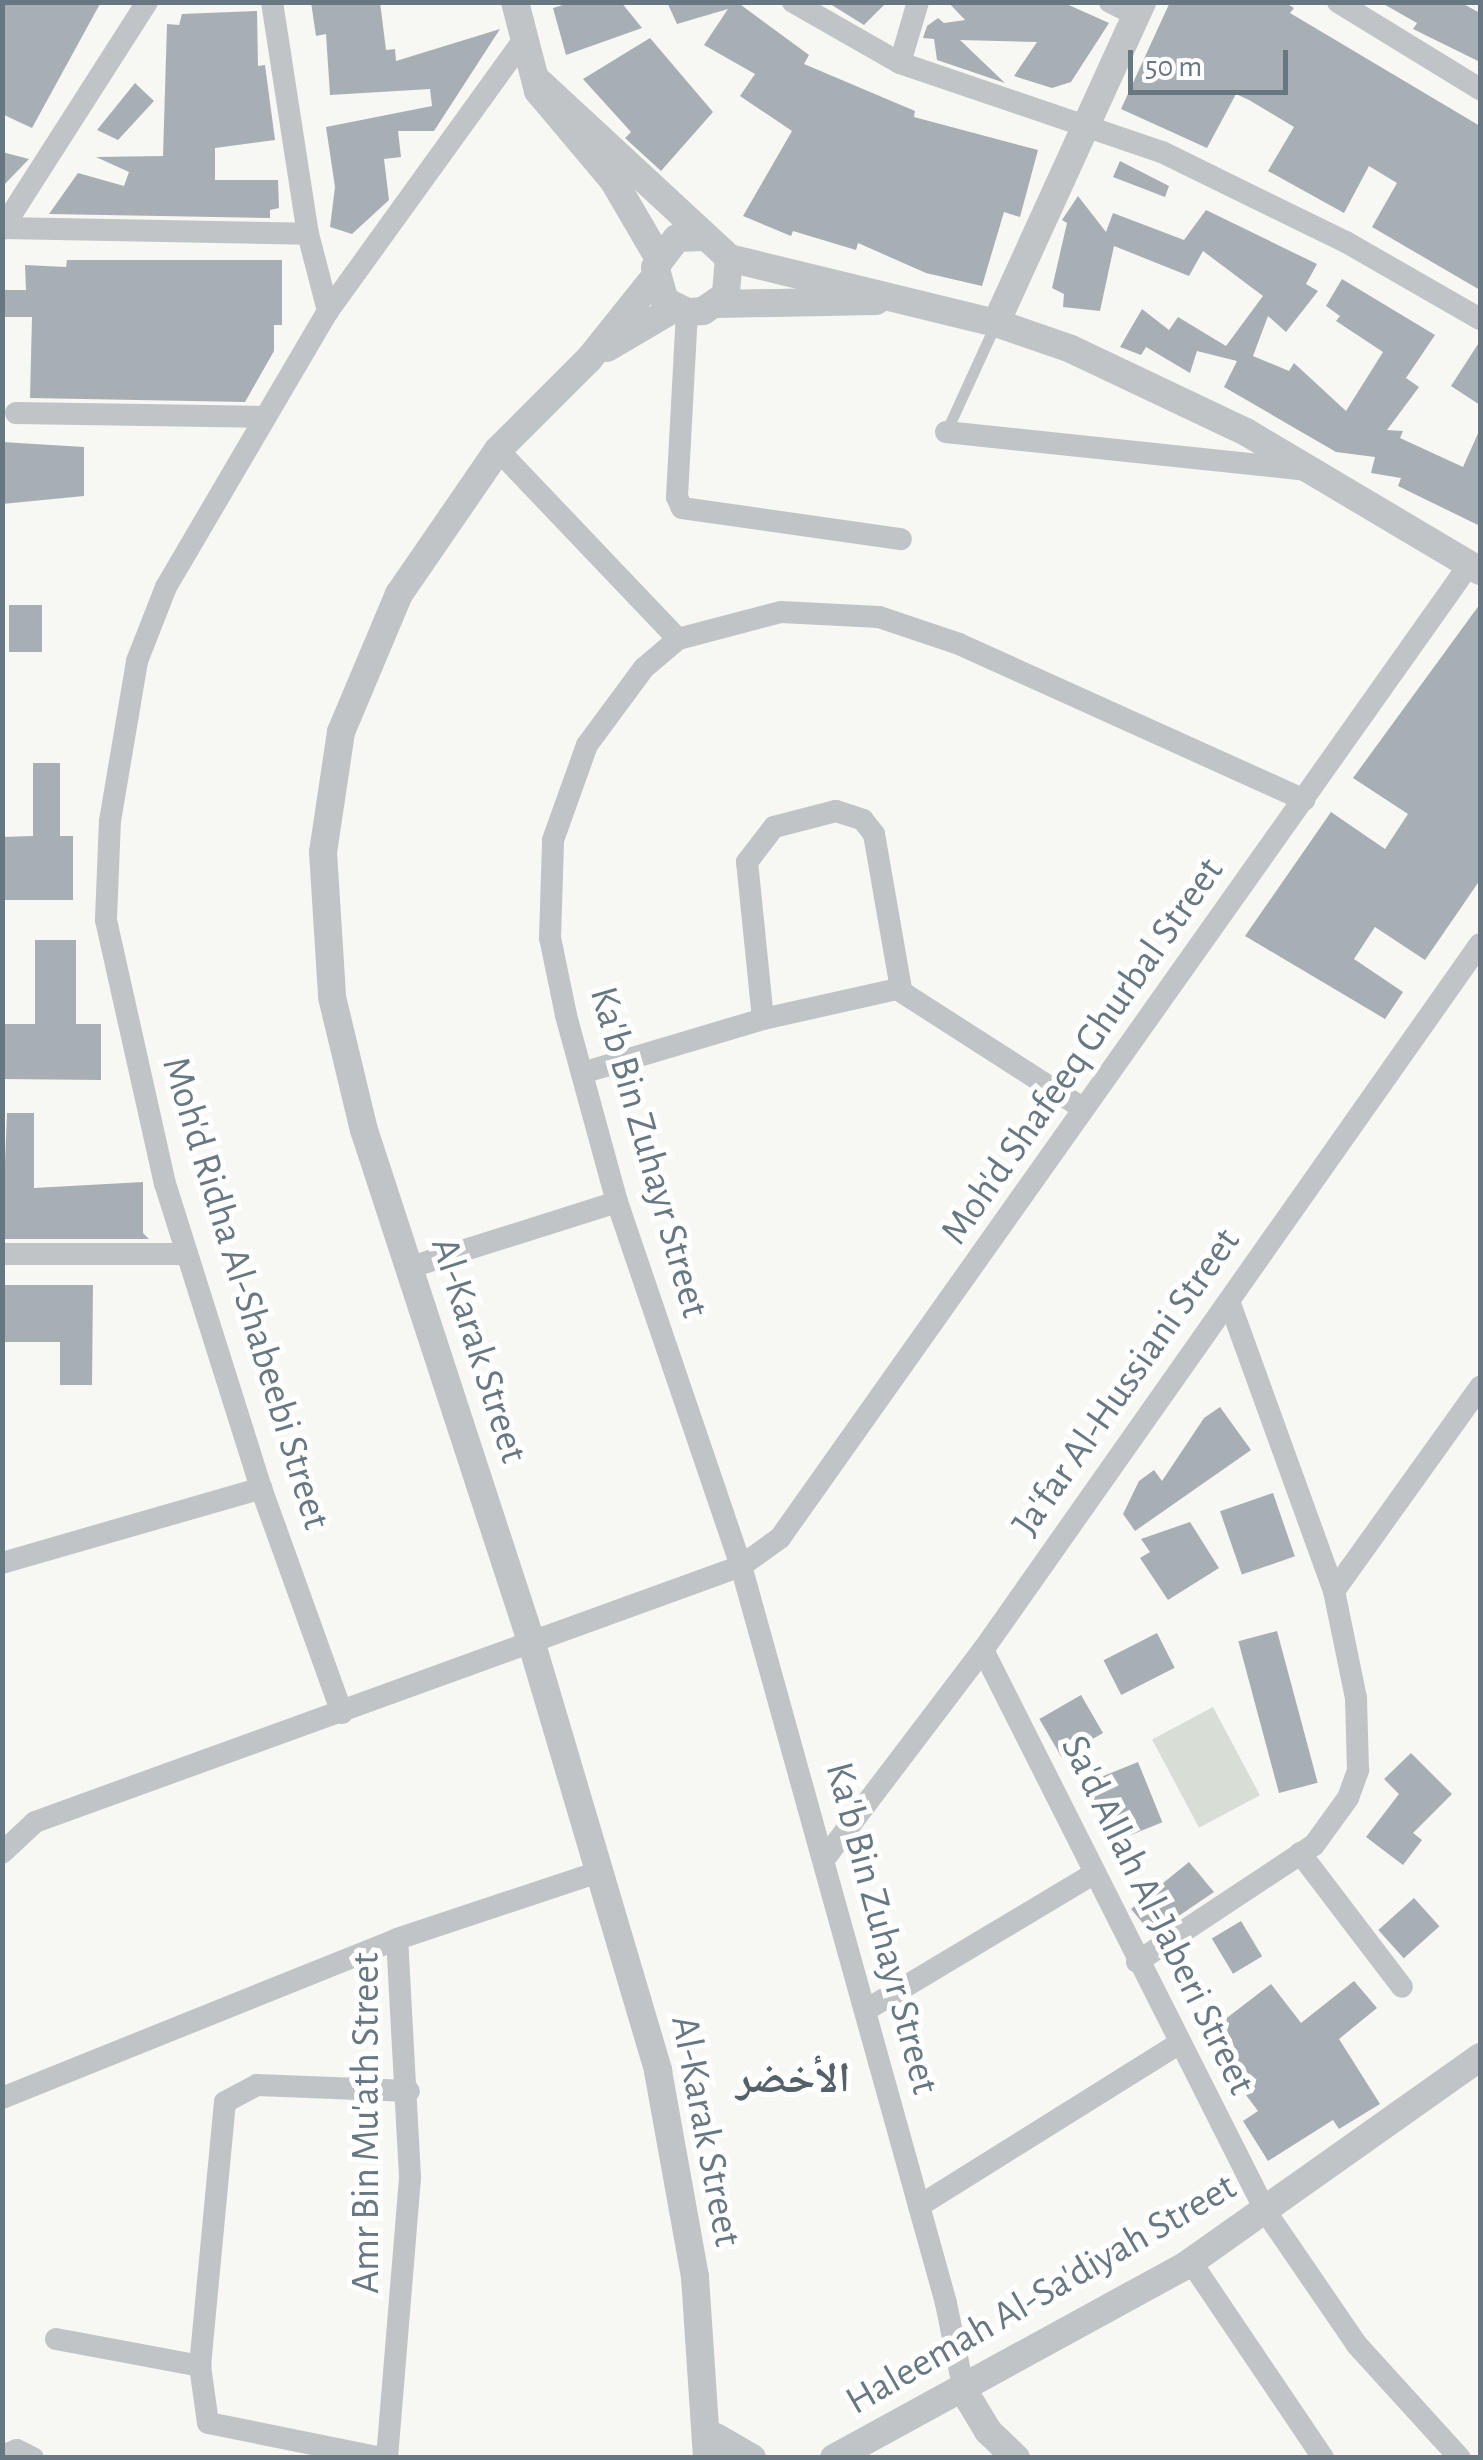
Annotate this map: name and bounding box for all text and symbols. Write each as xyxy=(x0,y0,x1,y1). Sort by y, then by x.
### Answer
scale bar xyxy=(1133,30,1293,92)
text: 50 m xyxy=(1145,52,1202,82)
street label: Moh'd Shafeeq Ghurbal Street xyxy=(930,848,1234,1254)
street label: Ka'b Bin Zuhayr Street xyxy=(579,981,719,1323)
street label: Moh'd Ridha Al-Shabeebi Street xyxy=(151,1051,341,1535)
street label: Ja'far Al-Hussiani Street xyxy=(1002,1219,1250,1545)
street label: Al-Karak Street xyxy=(420,1231,538,1469)
street label: Sa'd Allah Al-Jaberi Street xyxy=(1050,1728,1266,2102)
street label: Ka'b Bin Zuhayr Street xyxy=(815,1757,949,2099)
street label: Amr Bin Mu'ath Street xyxy=(342,1952,390,2294)
street label: Al-Karak Street xyxy=(660,2012,752,2250)
district label: الأخضر xyxy=(736,2054,850,2104)
street label: Haleemah Al-Sa'diyah Street xyxy=(837,2163,1245,2425)

